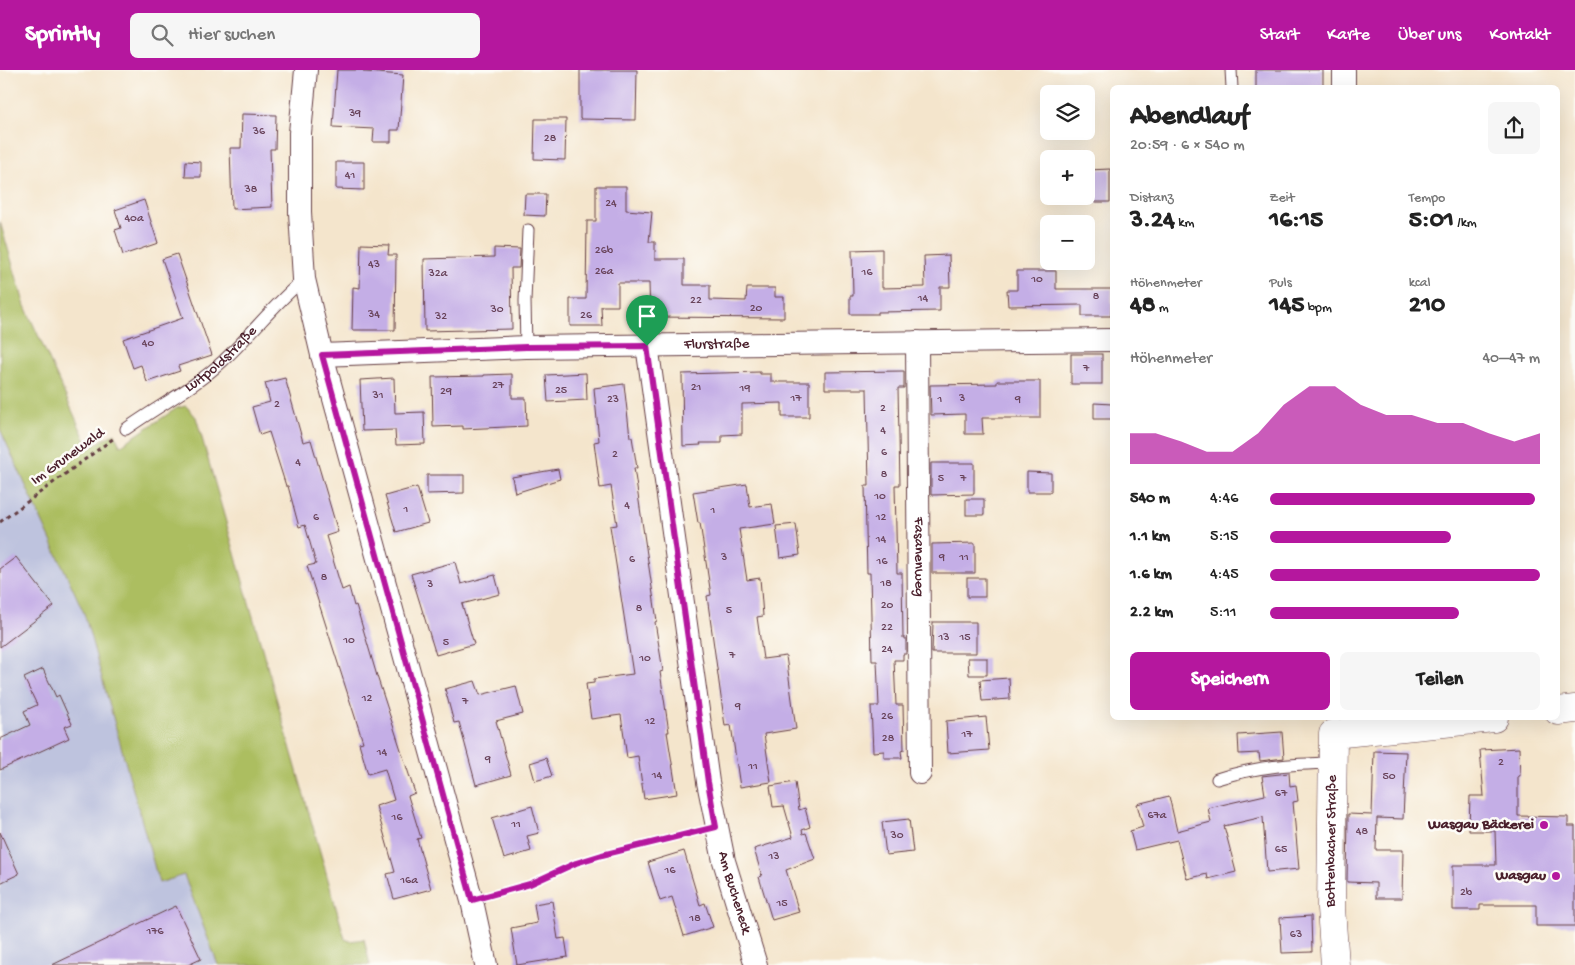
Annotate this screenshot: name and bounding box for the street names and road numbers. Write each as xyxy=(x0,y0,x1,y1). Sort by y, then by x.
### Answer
street label: Luitpoldstraße xyxy=(181,322,261,397)
street label: Flurstraße xyxy=(683,335,750,354)
street label: Im Grunewald xyxy=(28,424,109,490)
street label: Fasanenweg xyxy=(909,516,928,597)
street label: Bottenbacher Straße xyxy=(1322,775,1342,908)
street label: Am Bucheneck xyxy=(713,850,755,937)

